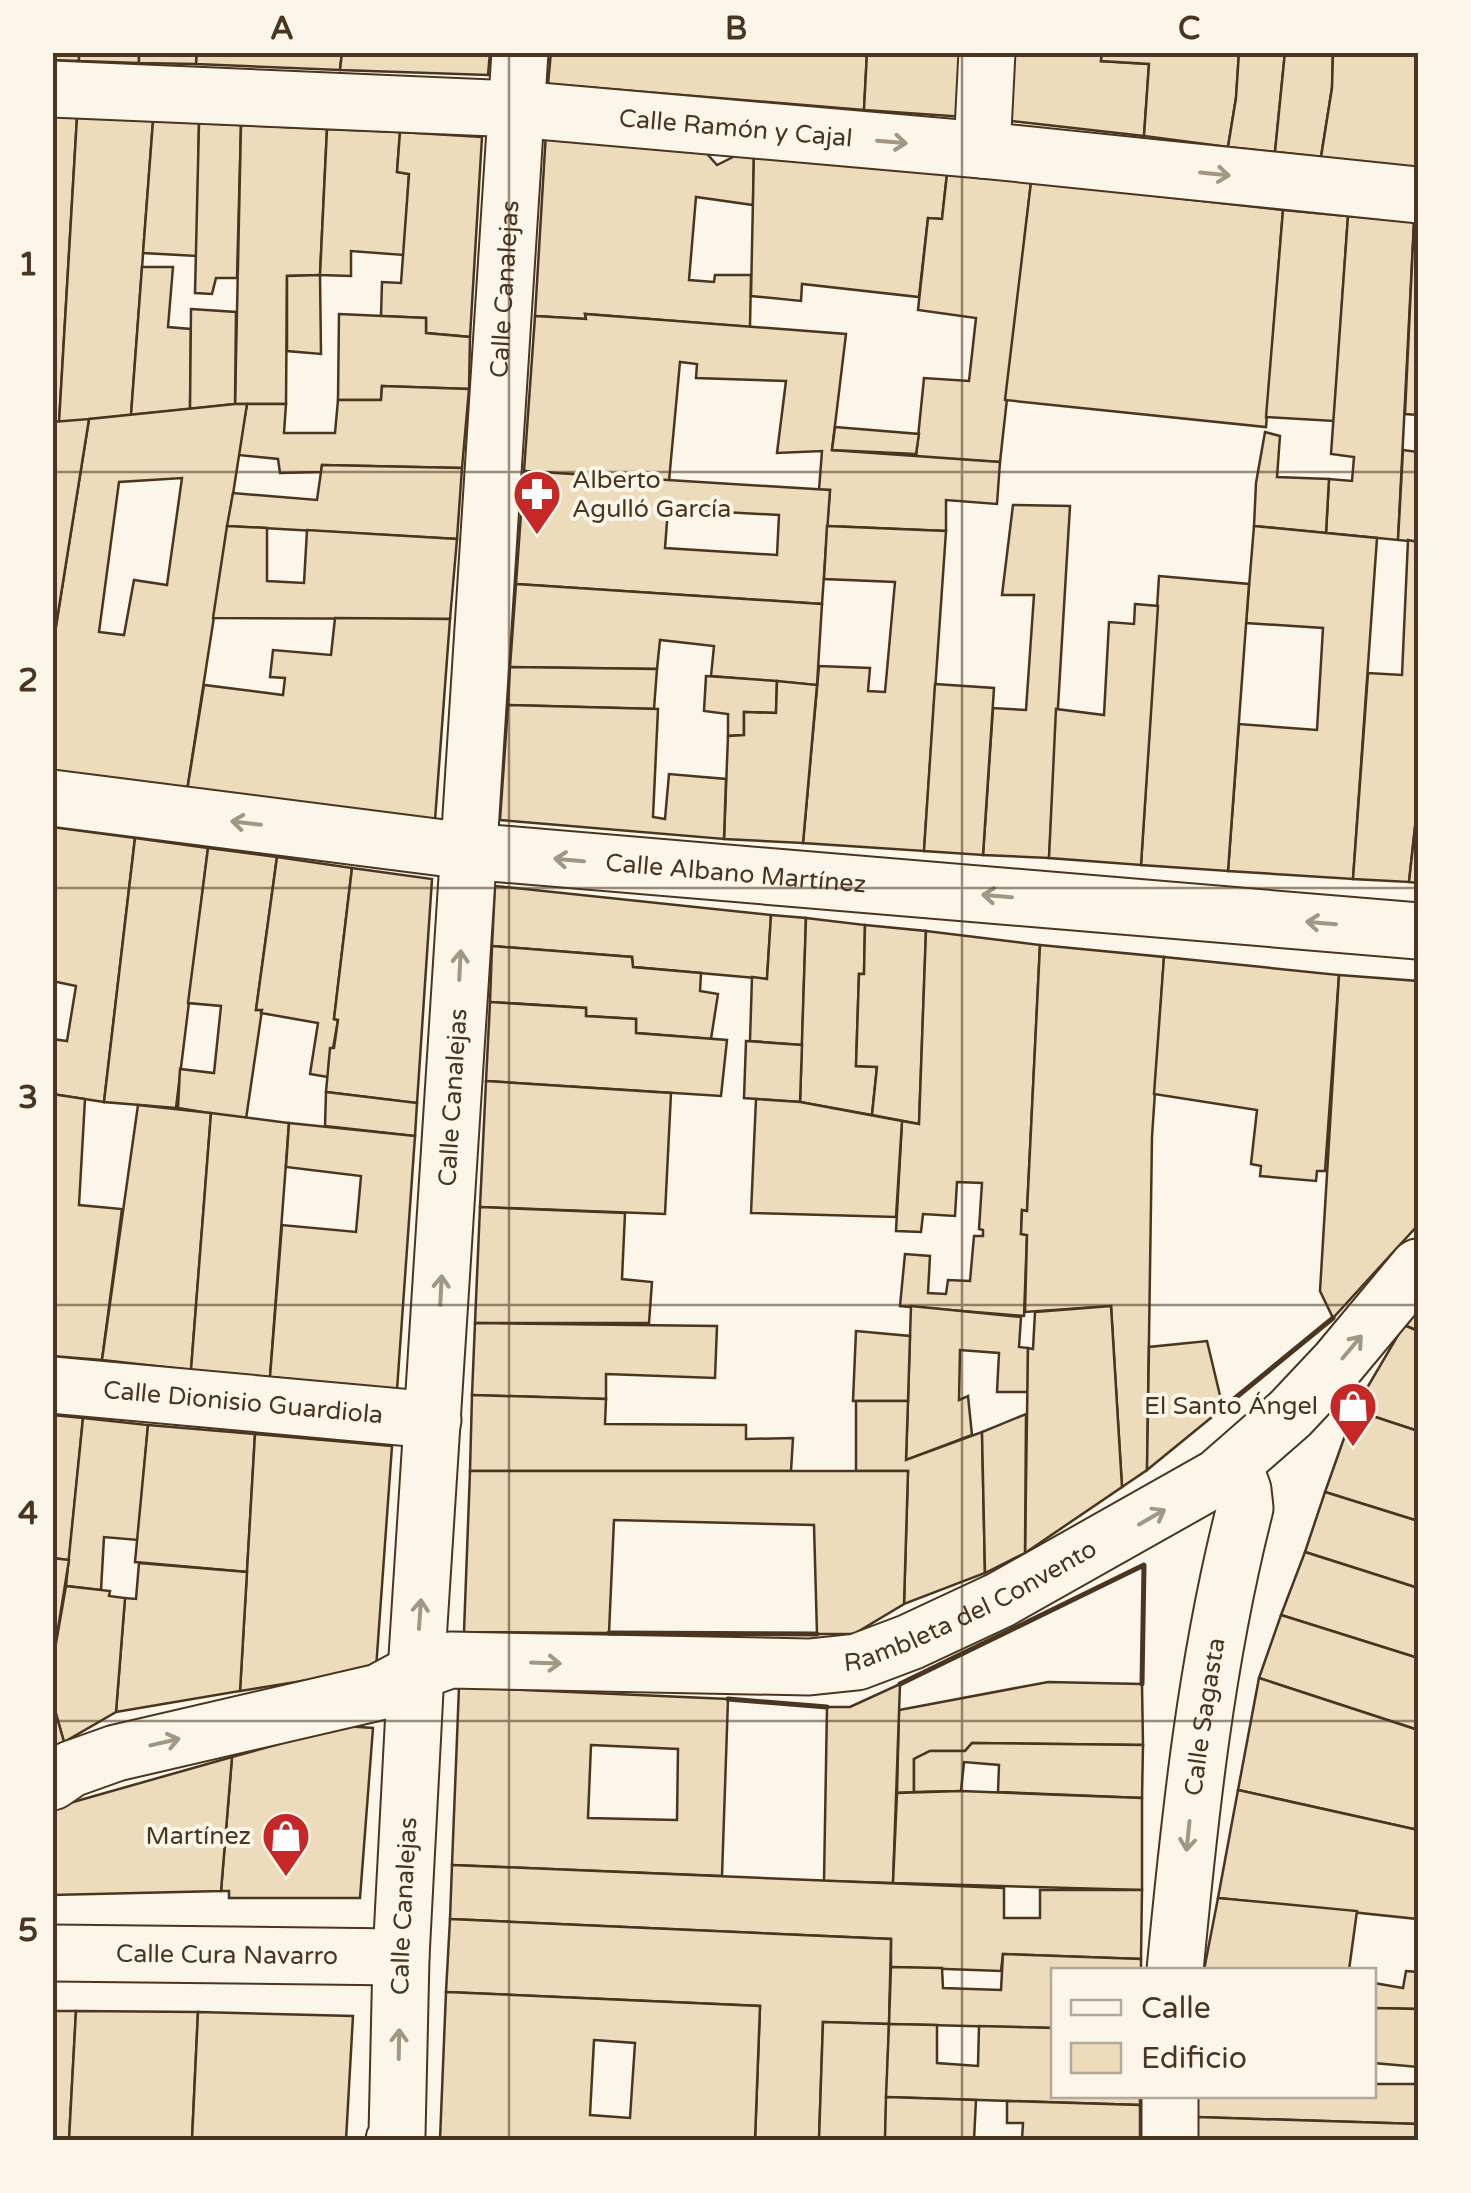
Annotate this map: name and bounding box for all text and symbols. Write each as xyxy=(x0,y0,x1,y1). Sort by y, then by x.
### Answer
text: A xyxy=(270,10,294,48)
text: B xyxy=(725,10,747,48)
text: C xyxy=(1178,10,1200,48)
street label: Calle Ramón y Cajal xyxy=(618,103,854,154)
one-way arrow xyxy=(875,132,907,151)
one-way arrow xyxy=(1198,165,1231,184)
street label: Calle Canalejas xyxy=(484,199,525,379)
text: 1 xyxy=(18,246,38,284)
place label: Alberto Agulló García xyxy=(572,465,731,524)
pharmacy icon: Alberto Agulló García xyxy=(511,468,563,536)
text: 2 xyxy=(18,662,38,700)
one-way arrow xyxy=(230,813,263,832)
street label: Calle Albano Martínez xyxy=(604,848,867,900)
one-way arrow xyxy=(553,850,586,869)
one-way arrow xyxy=(982,886,1014,905)
one-way arrow xyxy=(1306,913,1338,932)
one-way arrow xyxy=(451,950,470,982)
street label: Calle Canalejas xyxy=(432,1008,474,1187)
text: 3 xyxy=(18,1079,38,1117)
one-way arrow xyxy=(432,1274,451,1306)
one-way arrow xyxy=(1341,1334,1363,1360)
street label: Calle Dionisio Guardiola xyxy=(102,1375,384,1430)
shop icon: El Santo Ángel xyxy=(1327,1380,1379,1448)
place label: El Santo Ángel xyxy=(1144,1391,1318,1421)
text: 4 xyxy=(18,1495,38,1533)
one-way arrow xyxy=(1137,1507,1165,1527)
street label: Rambleta del Convento xyxy=(842,1534,1102,1678)
one-way arrow xyxy=(411,1599,430,1631)
street label: Calle Sagasta xyxy=(1179,1635,1232,1798)
one-way arrow xyxy=(530,1653,562,1672)
one-way arrow xyxy=(148,1732,180,1750)
shop icon: Martínez xyxy=(260,1810,312,1878)
street label: Calle Canalejas xyxy=(385,1816,423,1995)
one-way arrow xyxy=(1178,1819,1197,1852)
place label: Martínez xyxy=(146,1821,251,1851)
text: 5 xyxy=(18,1912,38,1950)
street label: Calle Cura Navarro xyxy=(116,1939,338,1971)
legend xyxy=(1051,1968,1376,2098)
text: Calle xyxy=(1141,1990,1211,2027)
one-way arrow xyxy=(390,2028,409,2060)
text: Edificio xyxy=(1141,2040,1247,2077)

